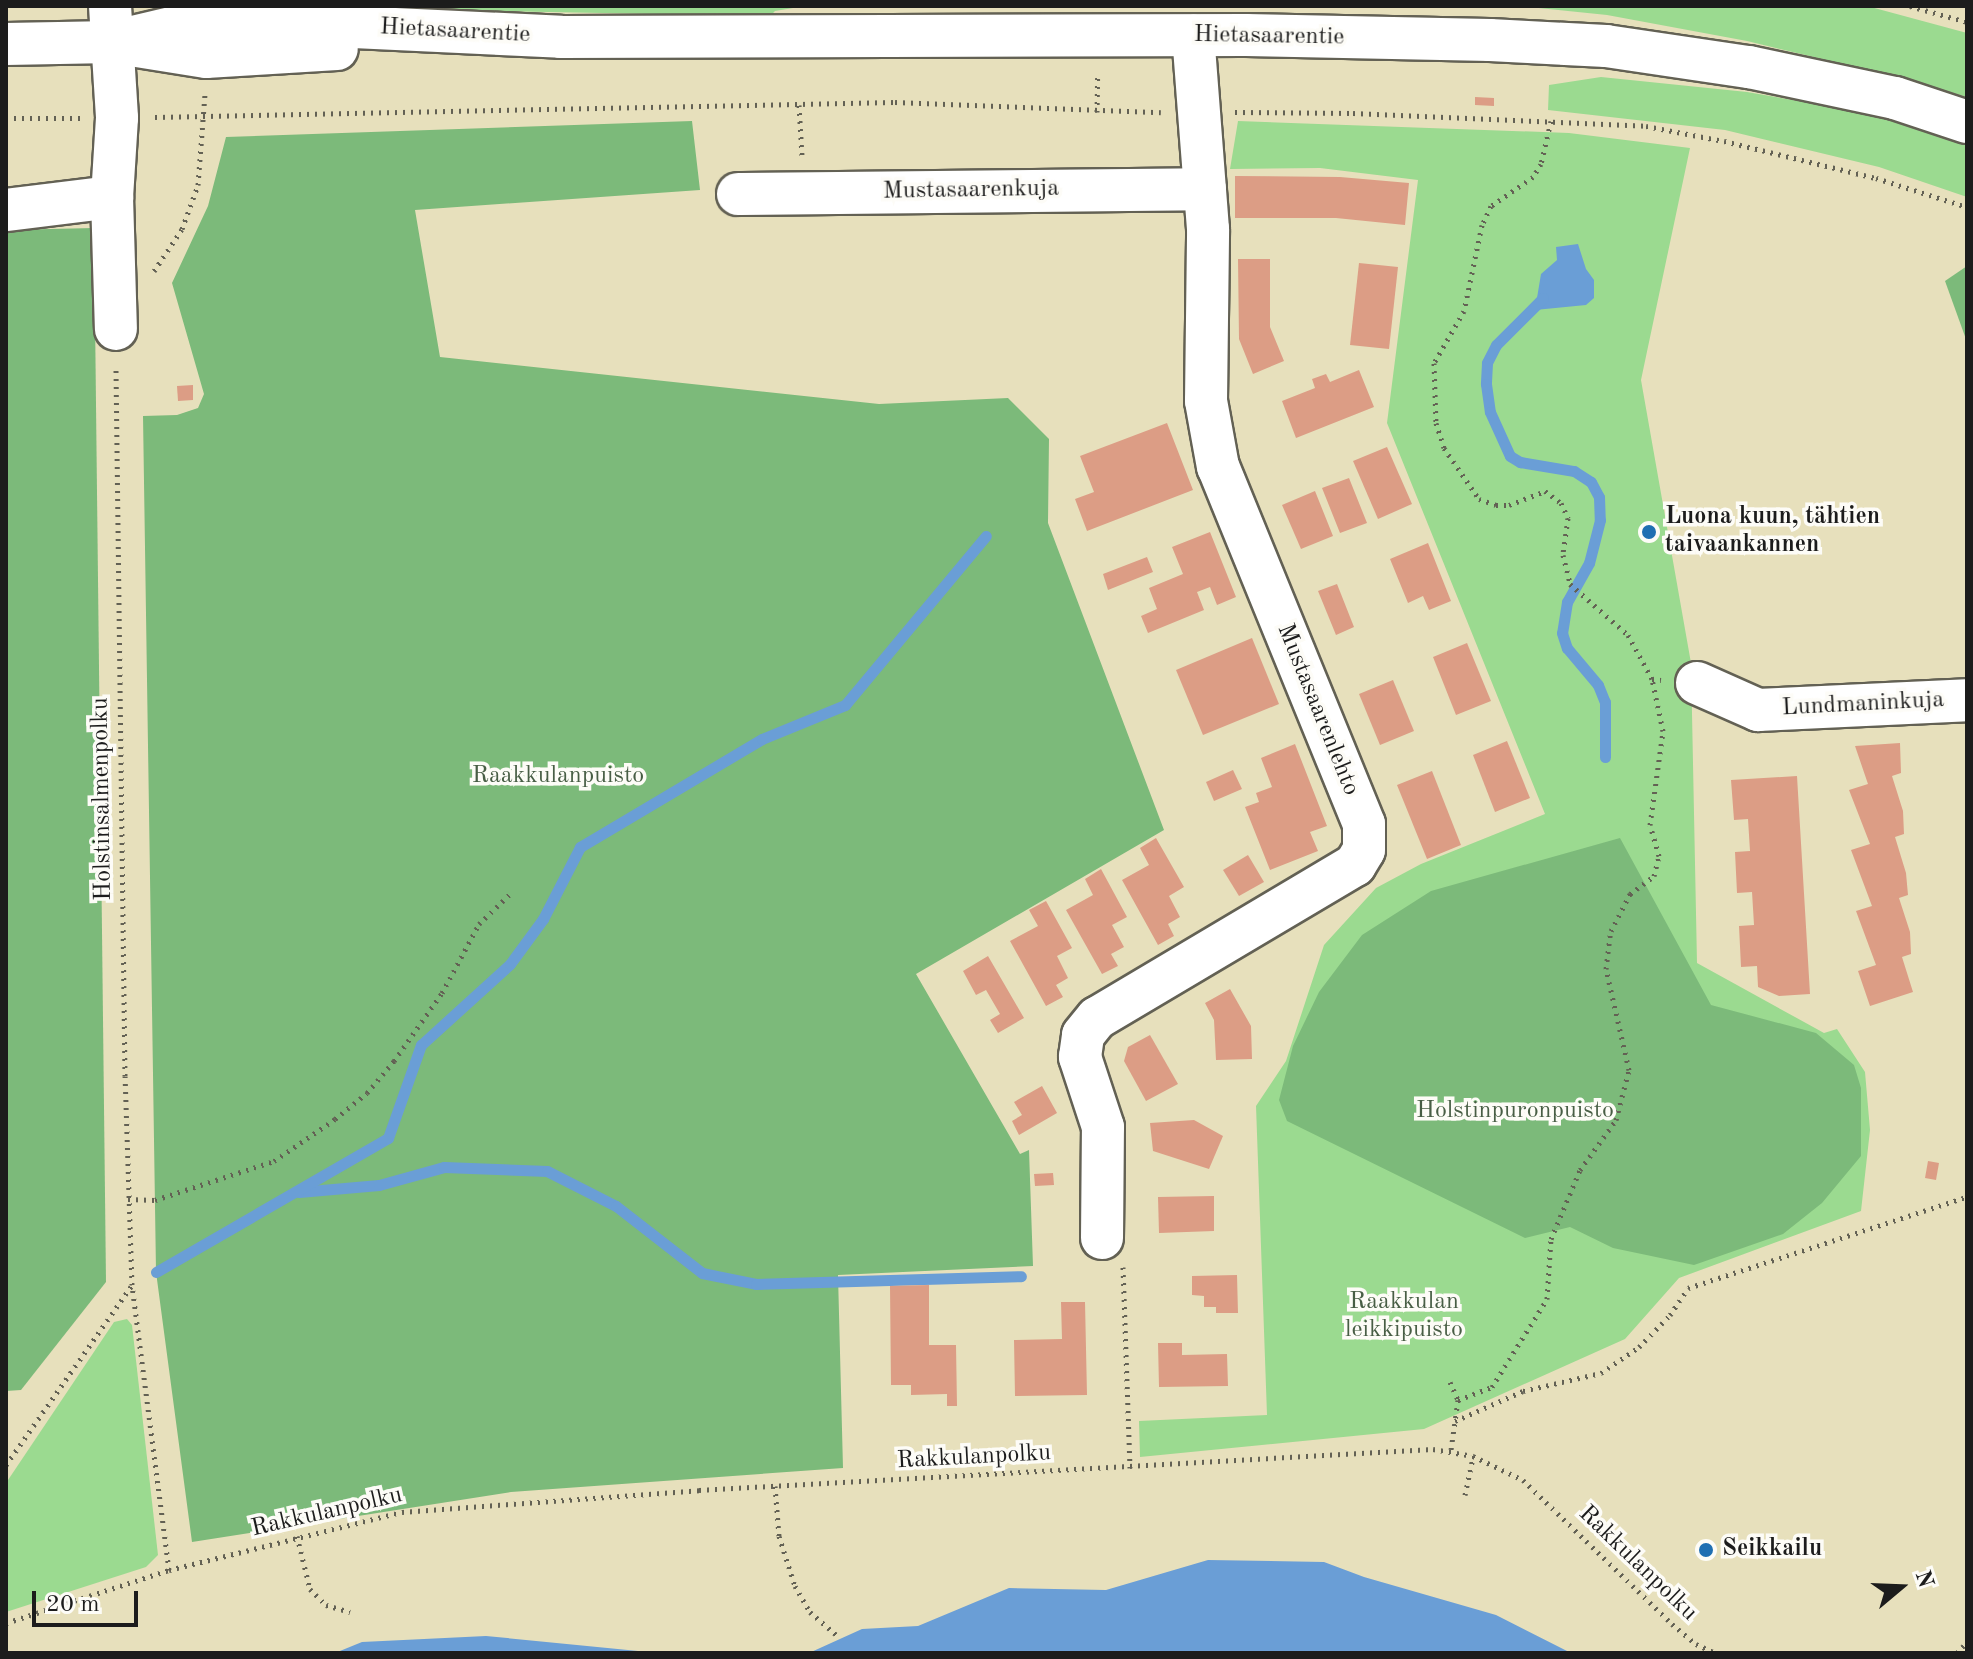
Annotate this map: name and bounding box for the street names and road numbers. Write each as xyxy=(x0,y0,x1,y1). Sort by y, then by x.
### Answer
street label: Hietasaarentie xyxy=(379,14,531,50)
street label: Hietasaarentie xyxy=(1193,21,1345,53)
street label: Mustasaarenkuja xyxy=(883,175,1059,207)
street label: Mustasaarenlehto xyxy=(1269,620,1365,800)
street label: Lundmaninkuja xyxy=(1781,686,1945,724)
street label: Holstinsalmenpolku xyxy=(87,697,119,901)
street label: Rakkulanpolku xyxy=(896,1440,1052,1476)
street label: Rakkulanpolku xyxy=(249,1482,405,1544)
street label: Rakkulanpolku xyxy=(1572,1500,1702,1628)

